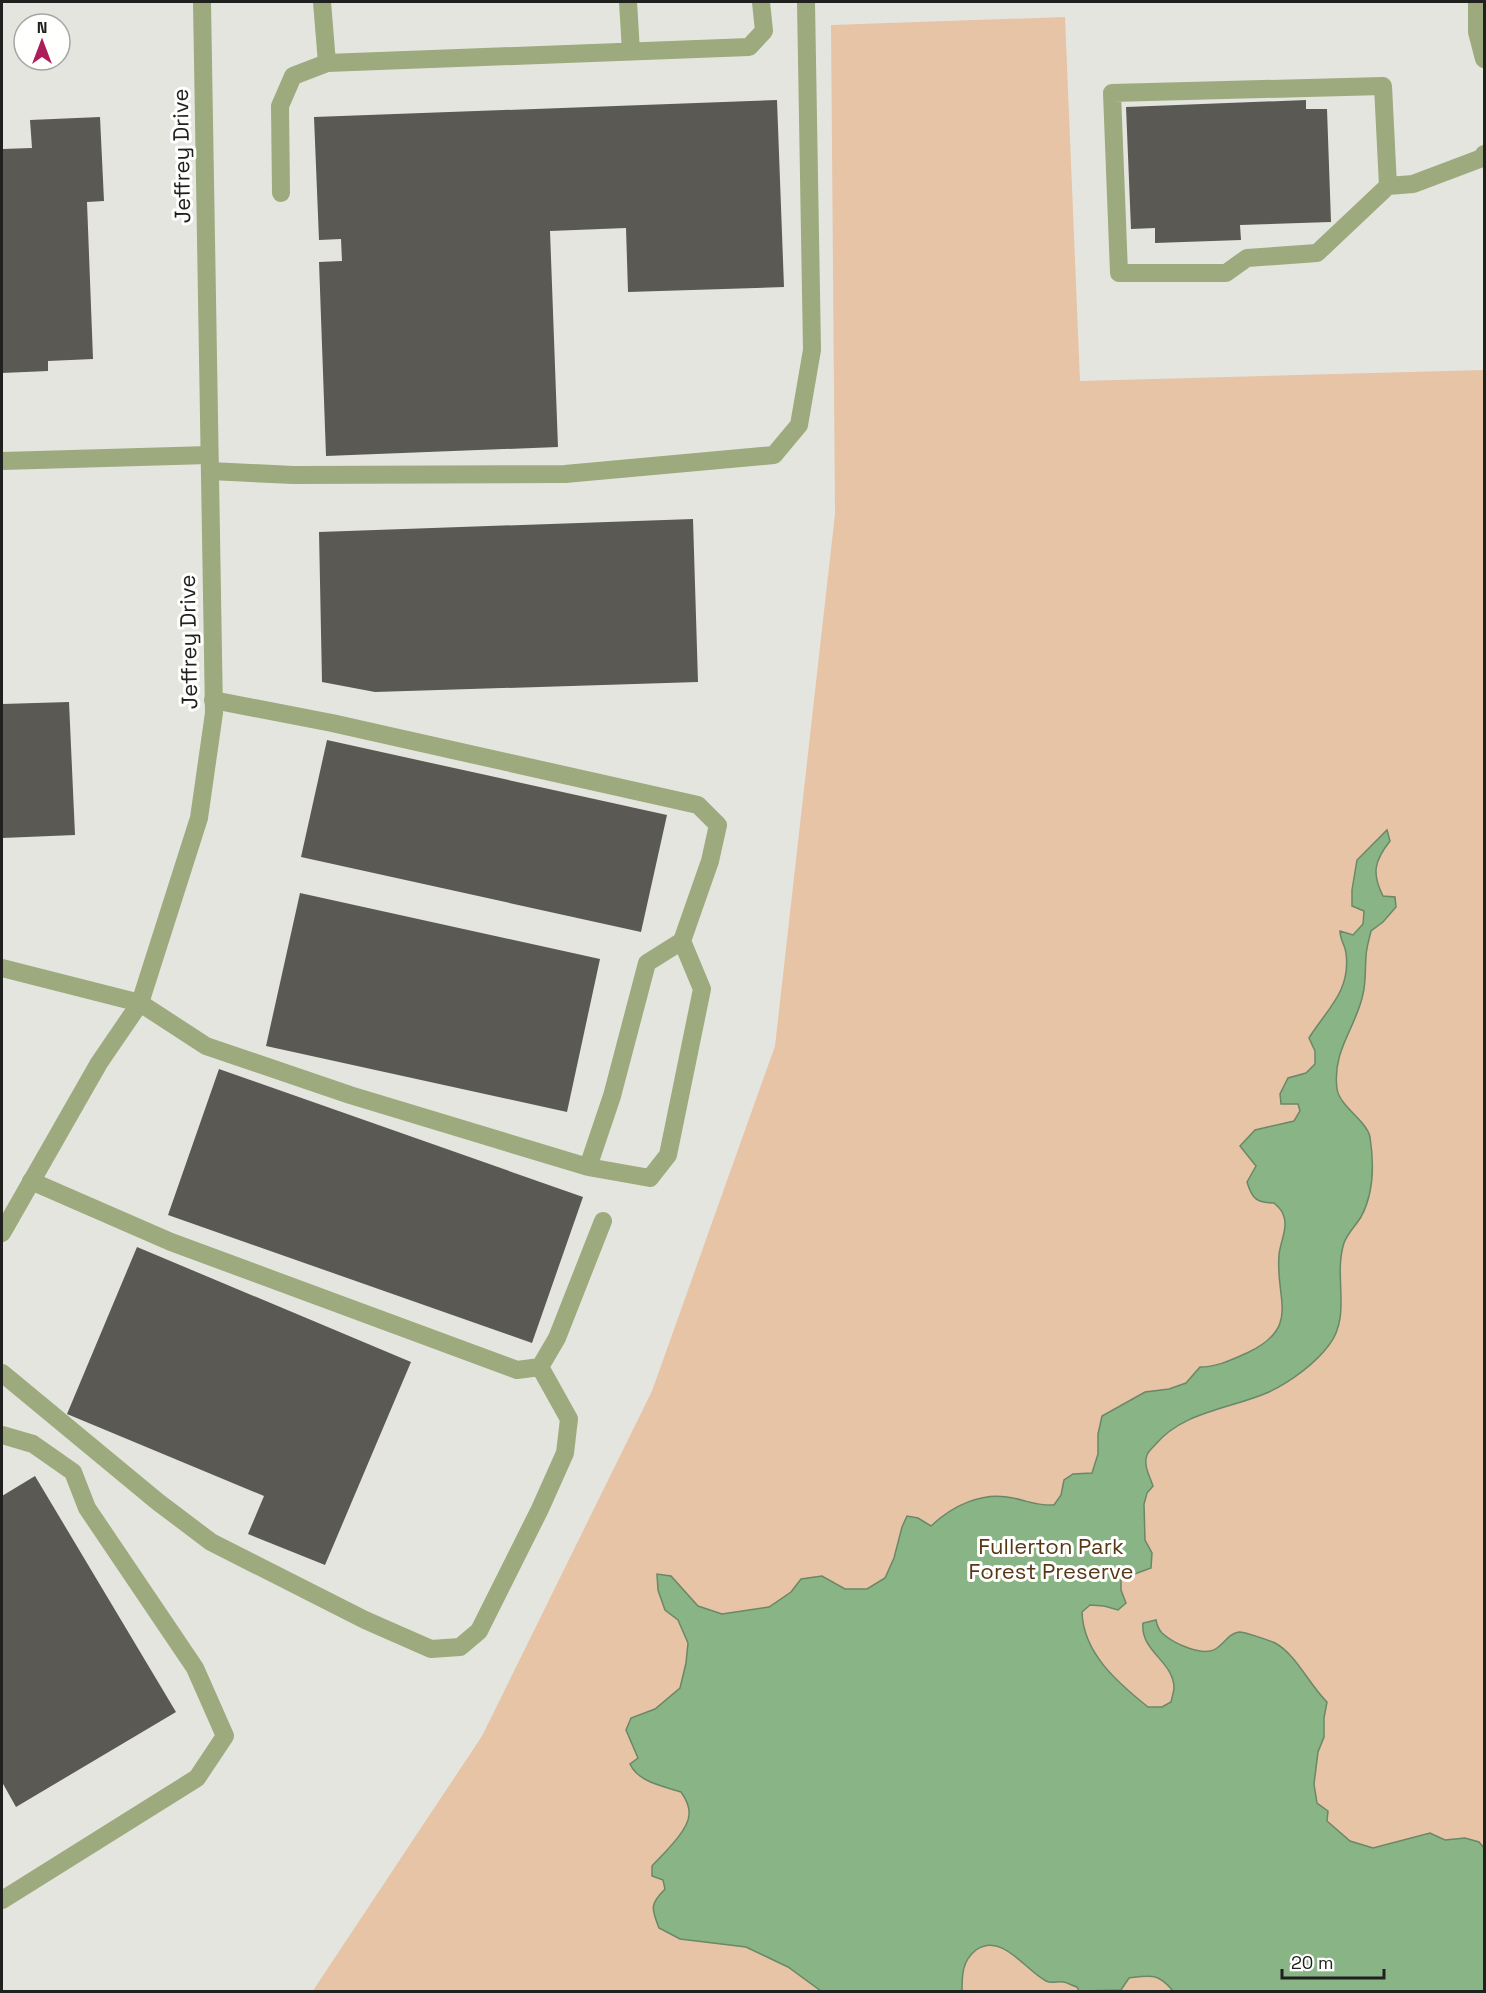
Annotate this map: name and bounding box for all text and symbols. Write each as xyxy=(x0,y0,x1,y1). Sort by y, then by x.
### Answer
north arrow xyxy=(12,12,72,72)
text: N xyxy=(37,17,47,38)
street label: Jeffrey Drive xyxy=(166,88,196,224)
street label: Jeffrey Drive xyxy=(173,574,203,710)
park label: Fullerton Park Forest Preserve xyxy=(969,1532,1133,1585)
scale bar xyxy=(1282,1942,1384,1980)
text: 20 m xyxy=(1291,1951,1334,1974)

